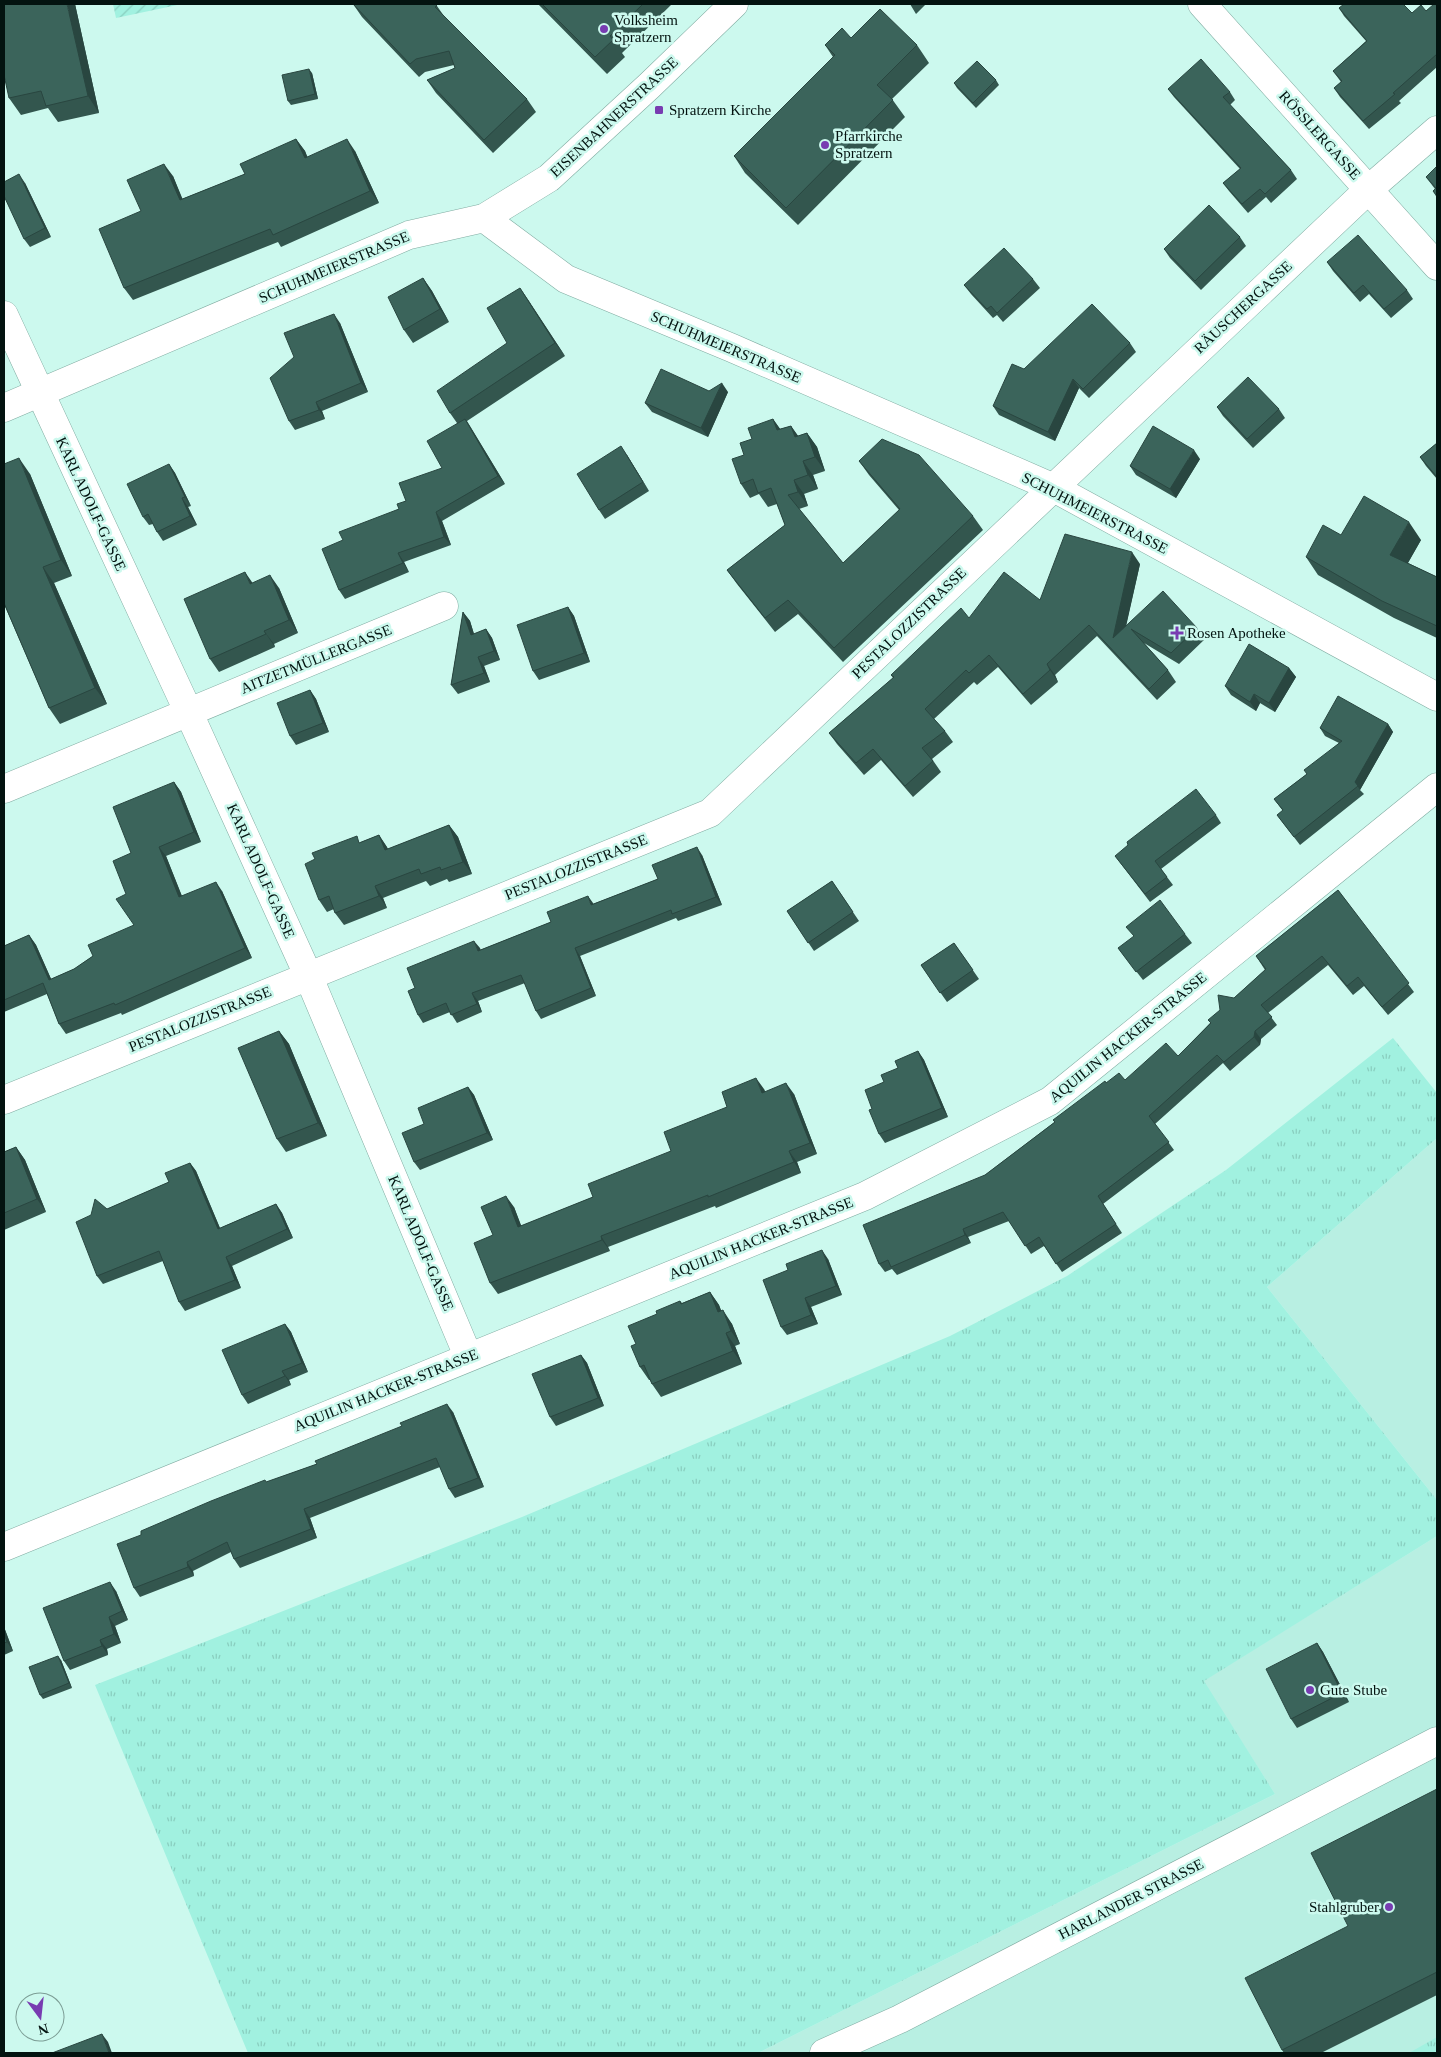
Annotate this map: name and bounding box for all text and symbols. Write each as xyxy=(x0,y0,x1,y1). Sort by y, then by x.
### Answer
place label: Volksheim Spratzern xyxy=(614,12,678,45)
marker: Volksheim Spratzern xyxy=(598,23,610,35)
street label: EISENBAHNERSTRASSE xyxy=(547,54,681,180)
street label: RÖSSLERGASSE xyxy=(1276,88,1364,182)
place label: Spratzern Kirche xyxy=(669,102,771,118)
marker: Spratzern Kirche xyxy=(653,104,665,116)
place label: Pfarrkirche Spratzern xyxy=(835,128,903,161)
marker: Pfarrkirche Spratzern xyxy=(819,139,831,151)
street label: SCHUHMEIERSTRASSE xyxy=(256,228,412,306)
street label: RÄUSCHERGASSE xyxy=(1191,258,1295,356)
street label: SCHUHMEIERSTRASSE xyxy=(648,308,804,386)
street label: KARL ADOLF-GASSE xyxy=(53,435,129,573)
street label: SCHUHMEIERSTRASSE xyxy=(1019,469,1171,557)
street label: PESTALOZZISTRASSE xyxy=(849,564,969,682)
street label: AITZETMÜLLERGASSE xyxy=(238,621,394,697)
place label: Rosen Apotheke xyxy=(1187,625,1286,641)
marker: Rosen Apotheke xyxy=(1171,627,1183,639)
street label: KARL ADOLF-GASSE xyxy=(224,801,298,941)
street label: PESTALOZZISTRASSE xyxy=(502,831,650,903)
street label: AQUILIN HACKER-STRASSE xyxy=(1046,969,1210,1105)
street label: PESTALOZZISTRASSE xyxy=(126,983,274,1055)
street label: KARL ADOLF-GASSE xyxy=(385,1173,457,1313)
street label: AQUILIN HACKER-STRASSE xyxy=(667,1194,855,1282)
street label: AQUILIN HACKER-STRASSE xyxy=(292,1346,480,1434)
place label: Gute Stube xyxy=(1320,1682,1387,1698)
marker: Gute Stube xyxy=(1304,1684,1316,1696)
street label: HARLANDER STRASSE xyxy=(1056,1855,1206,1943)
place label: Stahlgruber xyxy=(1309,1899,1379,1915)
marker: Stahlgruber xyxy=(1383,1901,1395,1913)
north arrow xyxy=(15,1992,65,2042)
text: N xyxy=(36,2021,50,2038)

